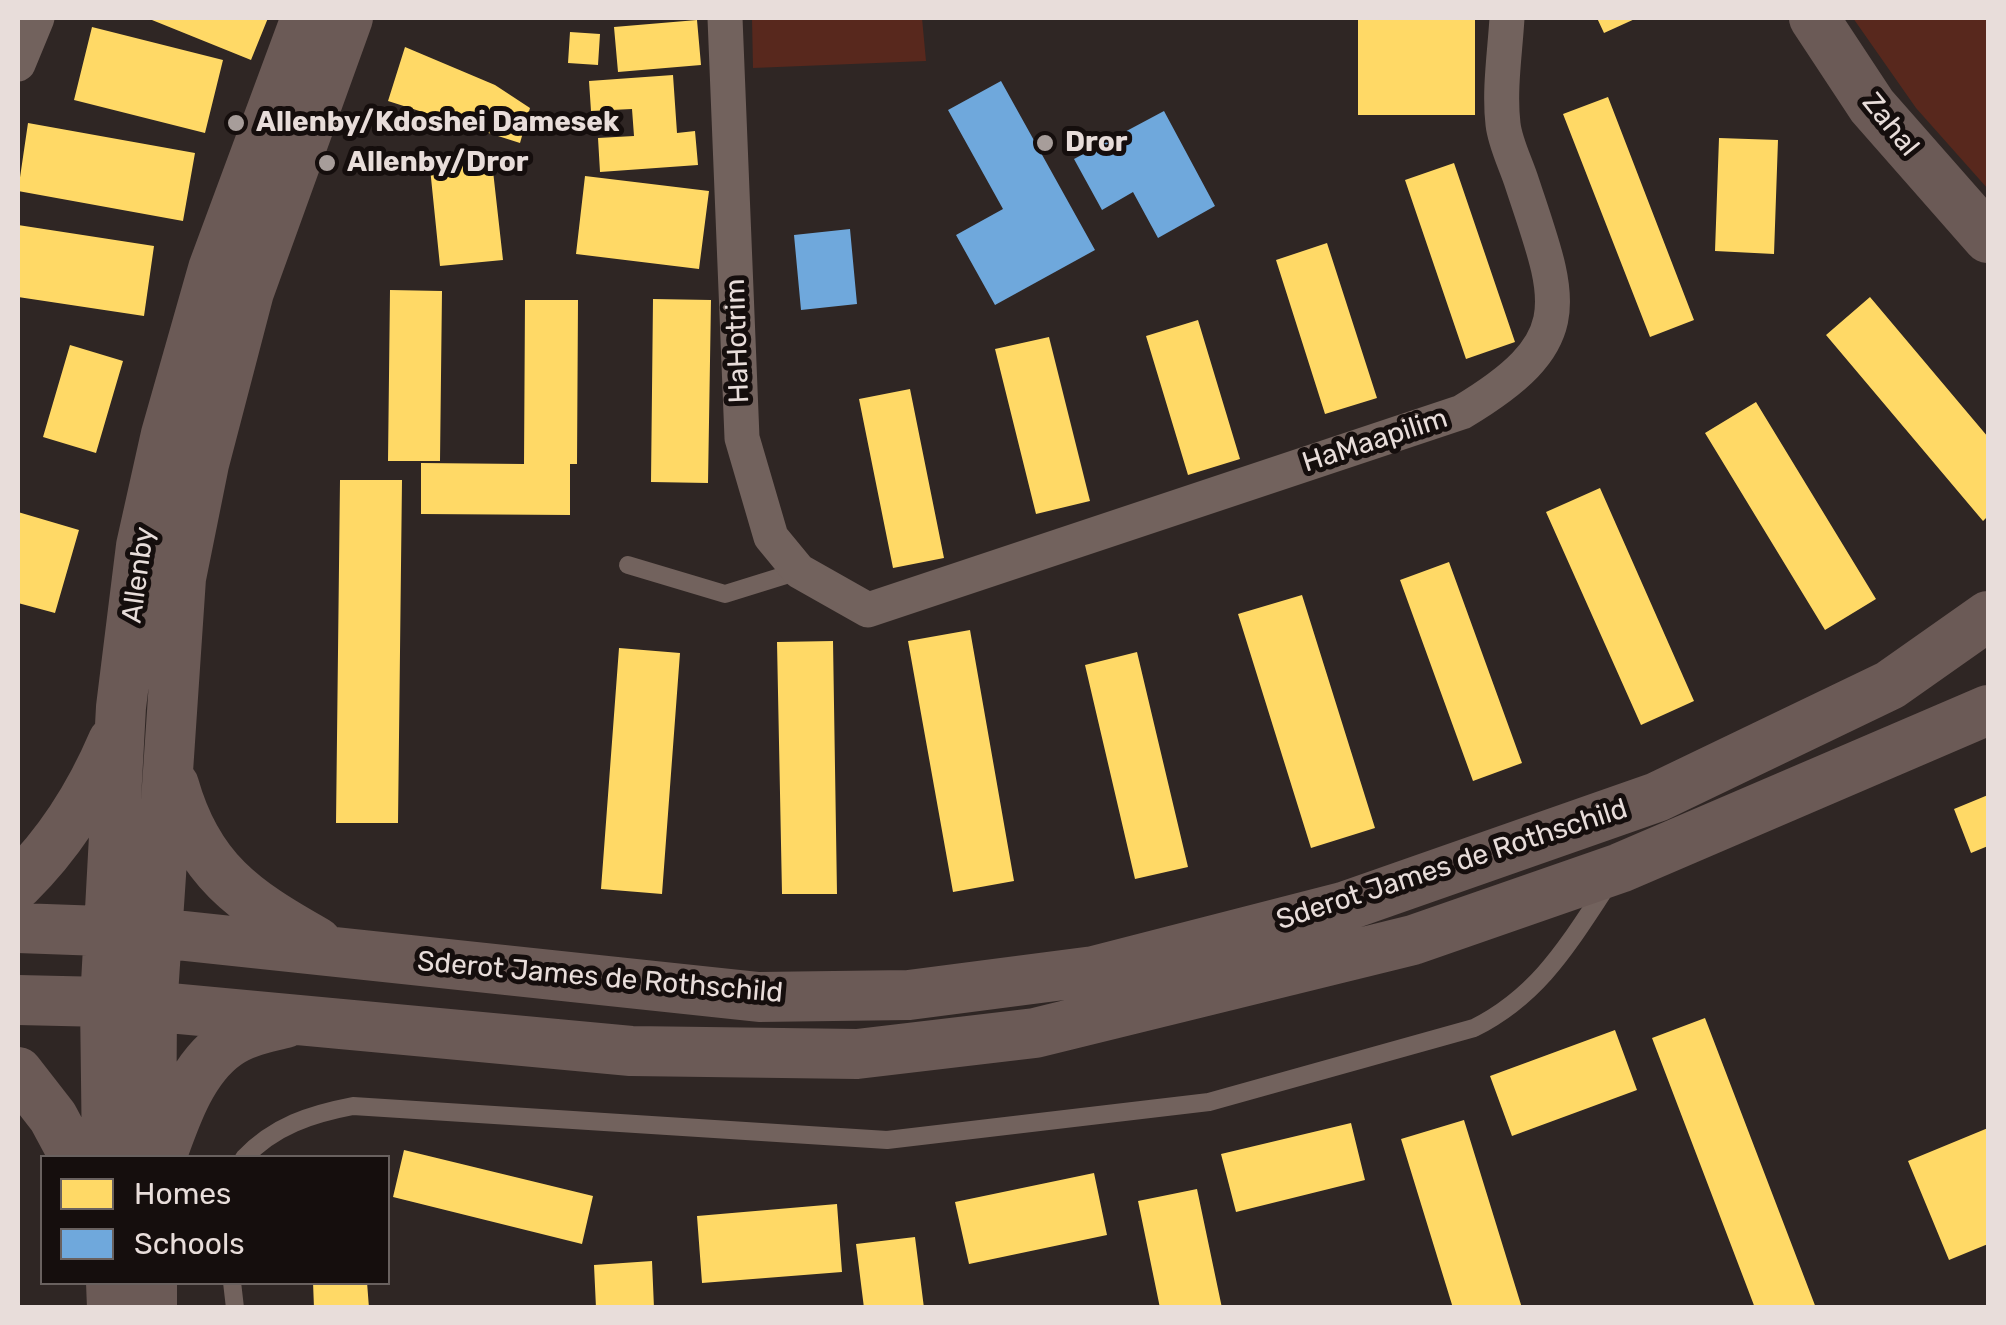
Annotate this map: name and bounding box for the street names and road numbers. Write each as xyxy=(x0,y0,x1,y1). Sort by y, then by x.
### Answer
street label: Zahal xyxy=(1854,87,1926,163)
street label: HaHotrim xyxy=(719,278,757,404)
street label: HaMaapilim xyxy=(1298,402,1452,480)
street label: Allenby xyxy=(116,525,162,625)
street label: Sderot James de Rothschild xyxy=(1272,792,1632,938)
street label: Sderot James de Rothschild xyxy=(416,945,784,1011)

